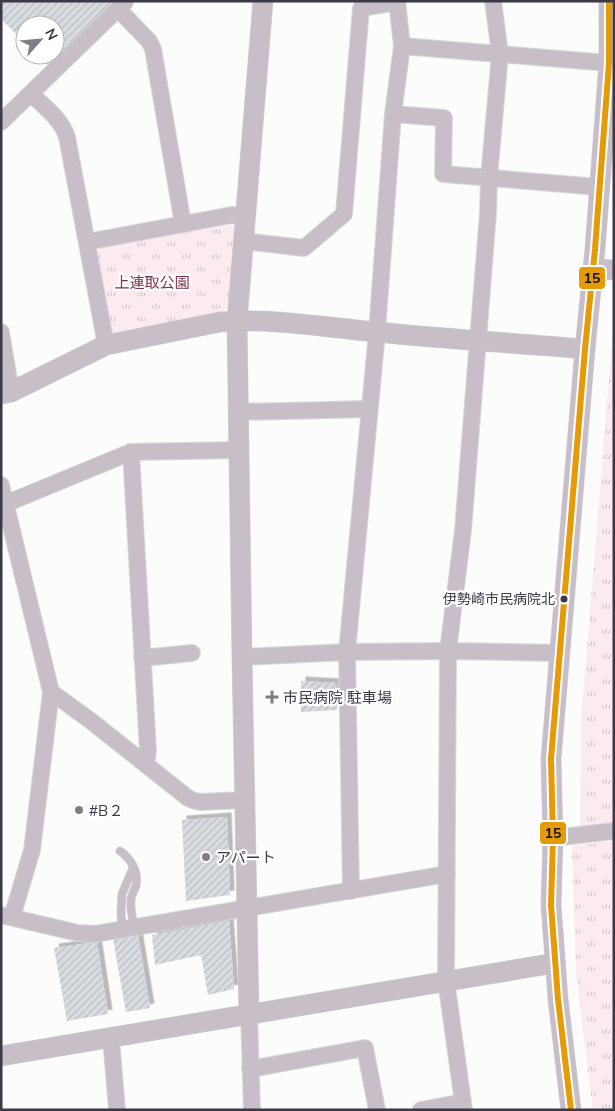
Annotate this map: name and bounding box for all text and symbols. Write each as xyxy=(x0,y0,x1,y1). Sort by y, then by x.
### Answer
north arrow xyxy=(15,15,65,65)
text: N xyxy=(41,25,62,43)
line badge: 15 xyxy=(578,266,606,290)
text: 15 xyxy=(584,269,600,287)
park label: 上連取公園 xyxy=(114,273,190,292)
place label: 伊勢崎市民病院北 xyxy=(443,590,555,608)
marker: 伊勢崎市民病院北 xyxy=(559,594,569,604)
place label: 市民病院 駐車場 xyxy=(283,688,392,707)
marker: 市民病院 駐車場 xyxy=(265,690,279,704)
place label: #B２ xyxy=(89,801,123,820)
marker: #B２ xyxy=(73,804,85,816)
line badge: 15 xyxy=(539,821,567,845)
text: 15 xyxy=(545,824,561,842)
place label: アパート xyxy=(216,848,276,867)
marker: アパート xyxy=(200,851,212,863)

